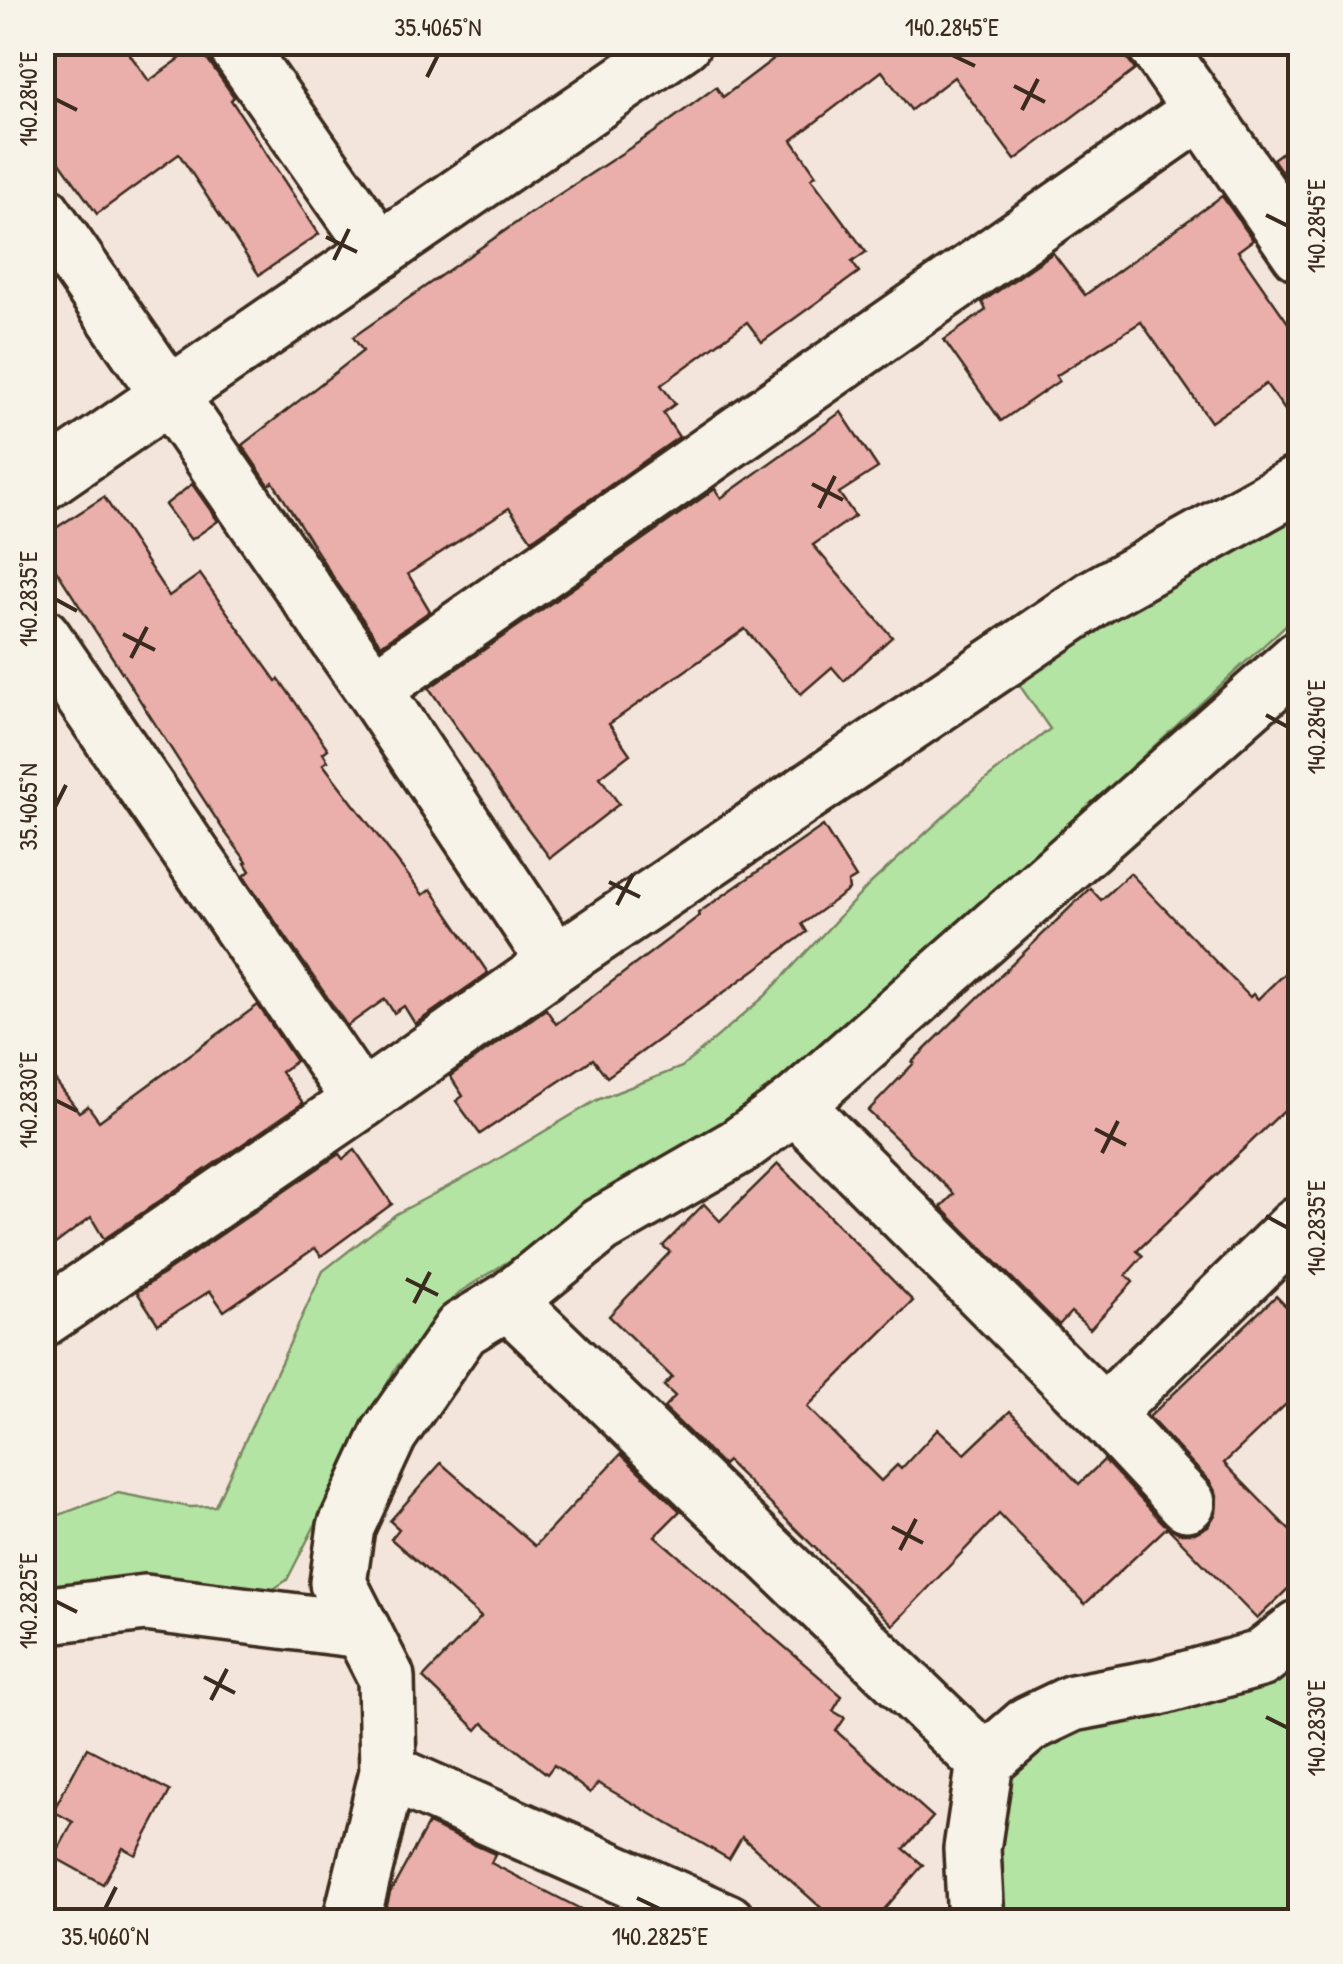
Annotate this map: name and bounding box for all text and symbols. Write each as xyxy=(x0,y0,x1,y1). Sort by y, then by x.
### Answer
text: 35.4065°N xyxy=(394,10,482,44)
text: 140.2845°E xyxy=(905,10,999,44)
text: 140.2840°E xyxy=(11,52,45,146)
text: 140.2845°E xyxy=(1299,179,1333,273)
text: 140.2835°E xyxy=(11,551,45,647)
text: 140.2840°E xyxy=(1299,680,1333,774)
text: 35.4065°N xyxy=(11,763,45,851)
text: 140.2830°E xyxy=(11,1052,45,1148)
text: 140.2835°E xyxy=(1299,1180,1333,1276)
text: 140.2825°E xyxy=(11,1553,45,1649)
text: 140.2830°E xyxy=(1299,1680,1333,1776)
text: 35.4060°N xyxy=(61,1919,149,1953)
text: 140.2825°E xyxy=(612,1919,708,1953)

